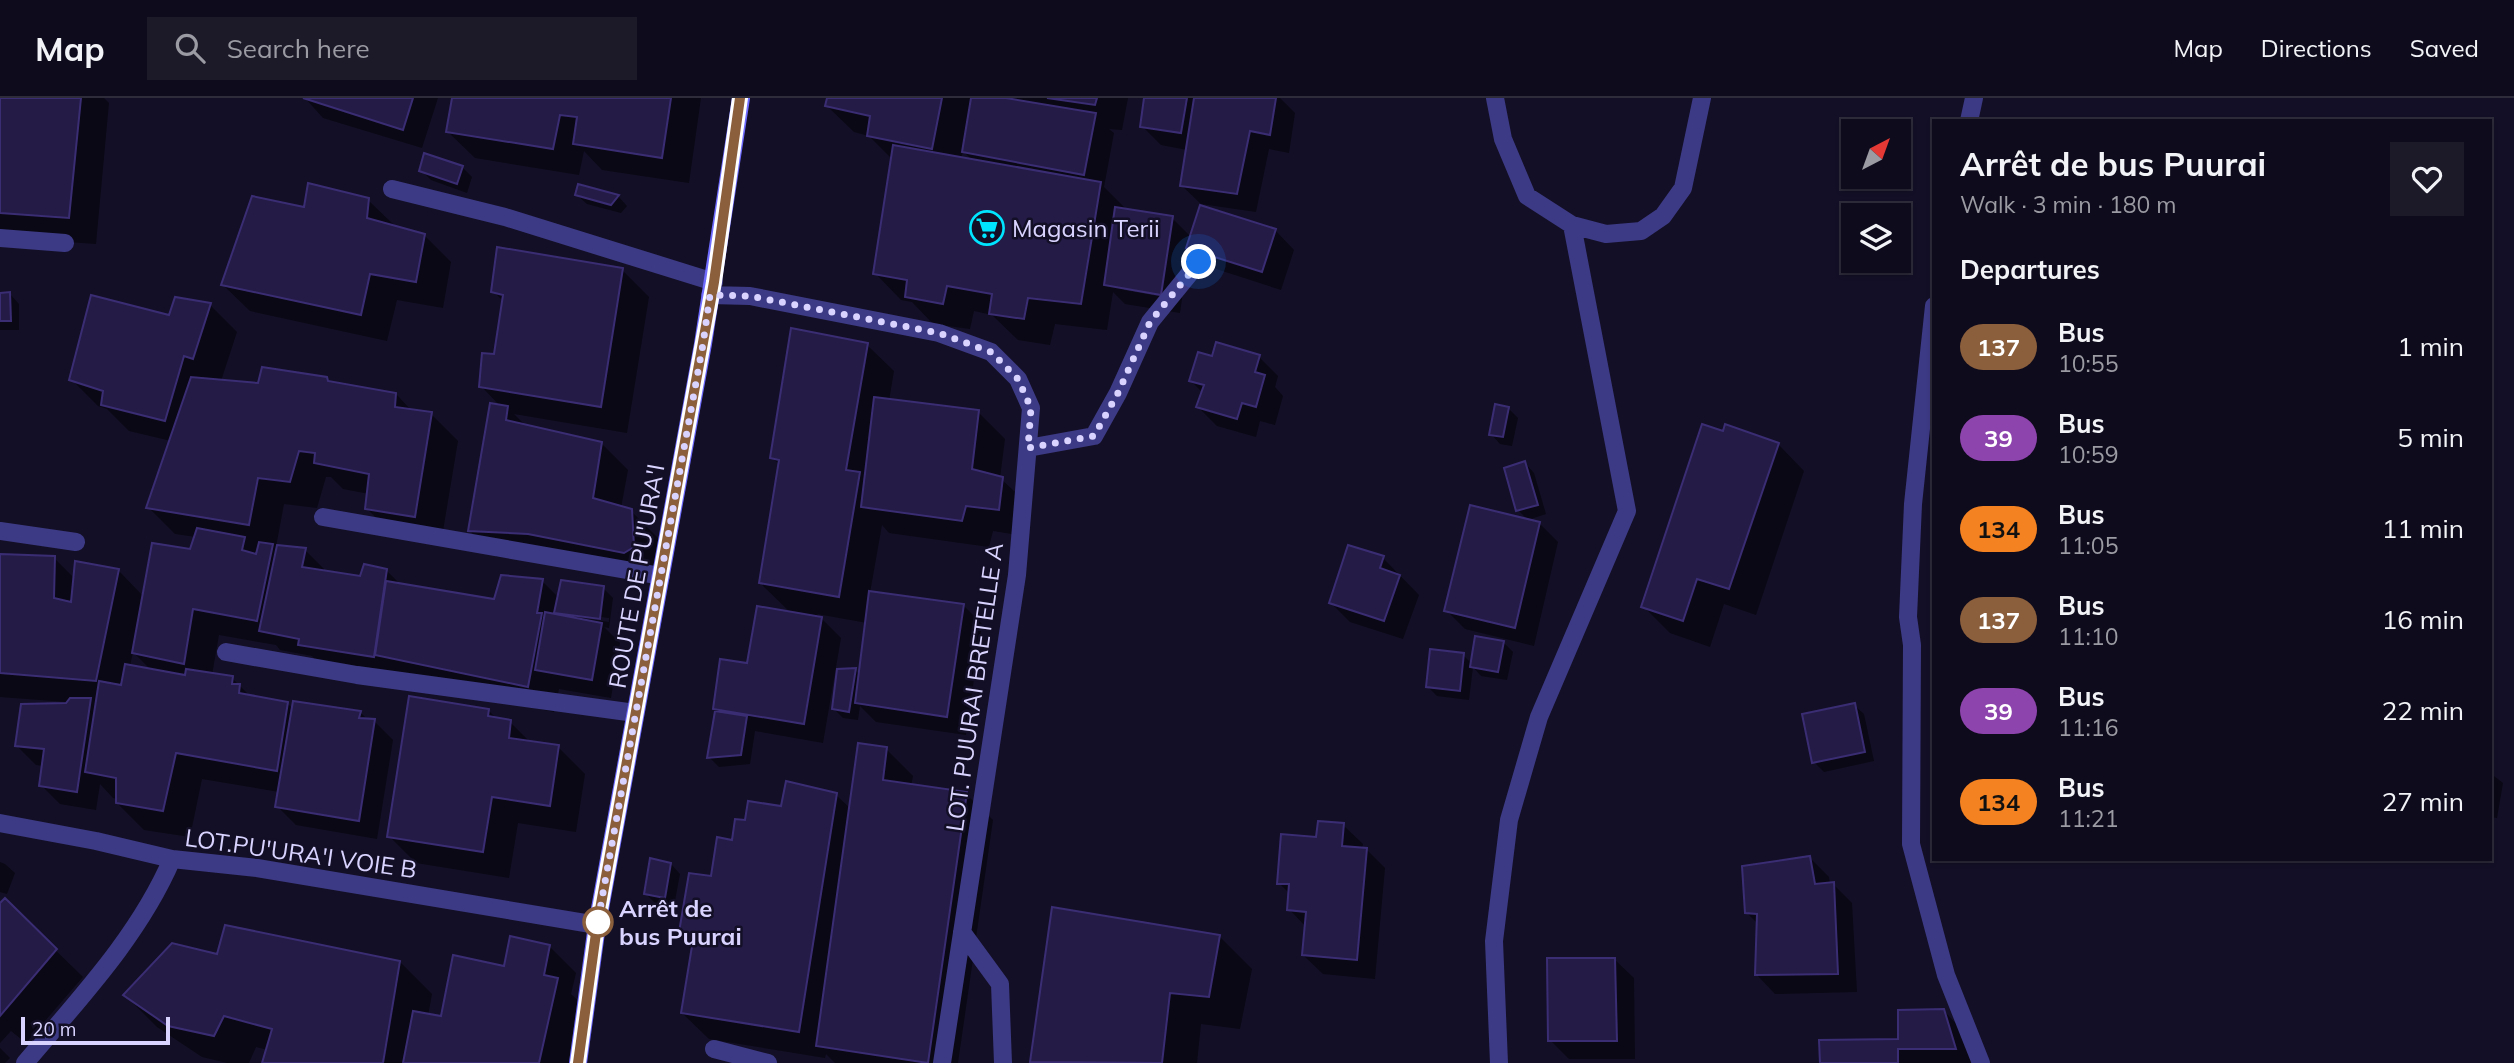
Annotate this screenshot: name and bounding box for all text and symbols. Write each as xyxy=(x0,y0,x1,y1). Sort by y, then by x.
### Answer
search box xyxy=(147,17,637,80)
text: Map xyxy=(35,28,105,69)
icon: search xyxy=(171,29,209,67)
text: Search here xyxy=(227,32,370,65)
text: Map xyxy=(2173,33,2223,63)
text: Directions xyxy=(2261,33,2372,63)
text: Saved xyxy=(2410,33,2479,63)
north arrow xyxy=(1841,119,1911,189)
map controls xyxy=(1841,119,1911,273)
button: heart xyxy=(2390,142,2464,216)
text: Arrêt de bus Puurai xyxy=(1960,143,2266,184)
text: Walk · 3 min · 180 m xyxy=(1960,190,2177,219)
button: layers xyxy=(1841,203,1911,273)
supermarket icon: Magasin Terii xyxy=(968,209,1006,247)
place label: Magasin Terii xyxy=(1012,213,1160,243)
your location xyxy=(1181,244,1216,279)
text: Departures xyxy=(1960,253,2100,286)
text: Bus xyxy=(2058,316,2104,349)
text: 1 min xyxy=(2397,330,2464,363)
text: 137 xyxy=(1977,332,2020,362)
text: 10:55 xyxy=(2058,349,2118,378)
text: Bus xyxy=(2058,407,2104,440)
text: 5 min xyxy=(2397,421,2464,454)
text: 39 xyxy=(1984,423,2013,453)
text: 10:59 xyxy=(2058,440,2118,469)
street label: ROUTE DE PU'URA'I xyxy=(602,462,670,690)
text: Bus xyxy=(2058,498,2104,531)
text: 11 min xyxy=(2382,512,2464,545)
text: 134 xyxy=(1977,514,2020,544)
text: 11:05 xyxy=(2058,531,2118,560)
street label: LOT. PUURAI BRETELLE A xyxy=(939,540,1009,833)
text: Bus xyxy=(2058,589,2104,622)
text: 16 min xyxy=(2382,603,2464,636)
text: 137 xyxy=(1977,605,2020,635)
text: 11:10 xyxy=(2058,622,2118,651)
text: Bus xyxy=(2058,680,2104,713)
text: 22 min xyxy=(2382,694,2464,727)
text: 39 xyxy=(1984,696,2013,726)
text: 11:16 xyxy=(2058,713,2118,742)
text: Bus xyxy=(2058,771,2104,804)
text: 27 min xyxy=(2382,785,2464,818)
text: 134 xyxy=(1977,787,2020,817)
text: 11:21 xyxy=(2058,804,2118,833)
street label: LOT.PU'URA'I VOIE B xyxy=(183,822,419,884)
place label: Arrêt de bus Puurai xyxy=(619,893,742,951)
marker: Arrêt de bus Puurai xyxy=(583,907,613,937)
scale bar xyxy=(21,1014,170,1046)
text: 20 m xyxy=(32,1017,76,1041)

